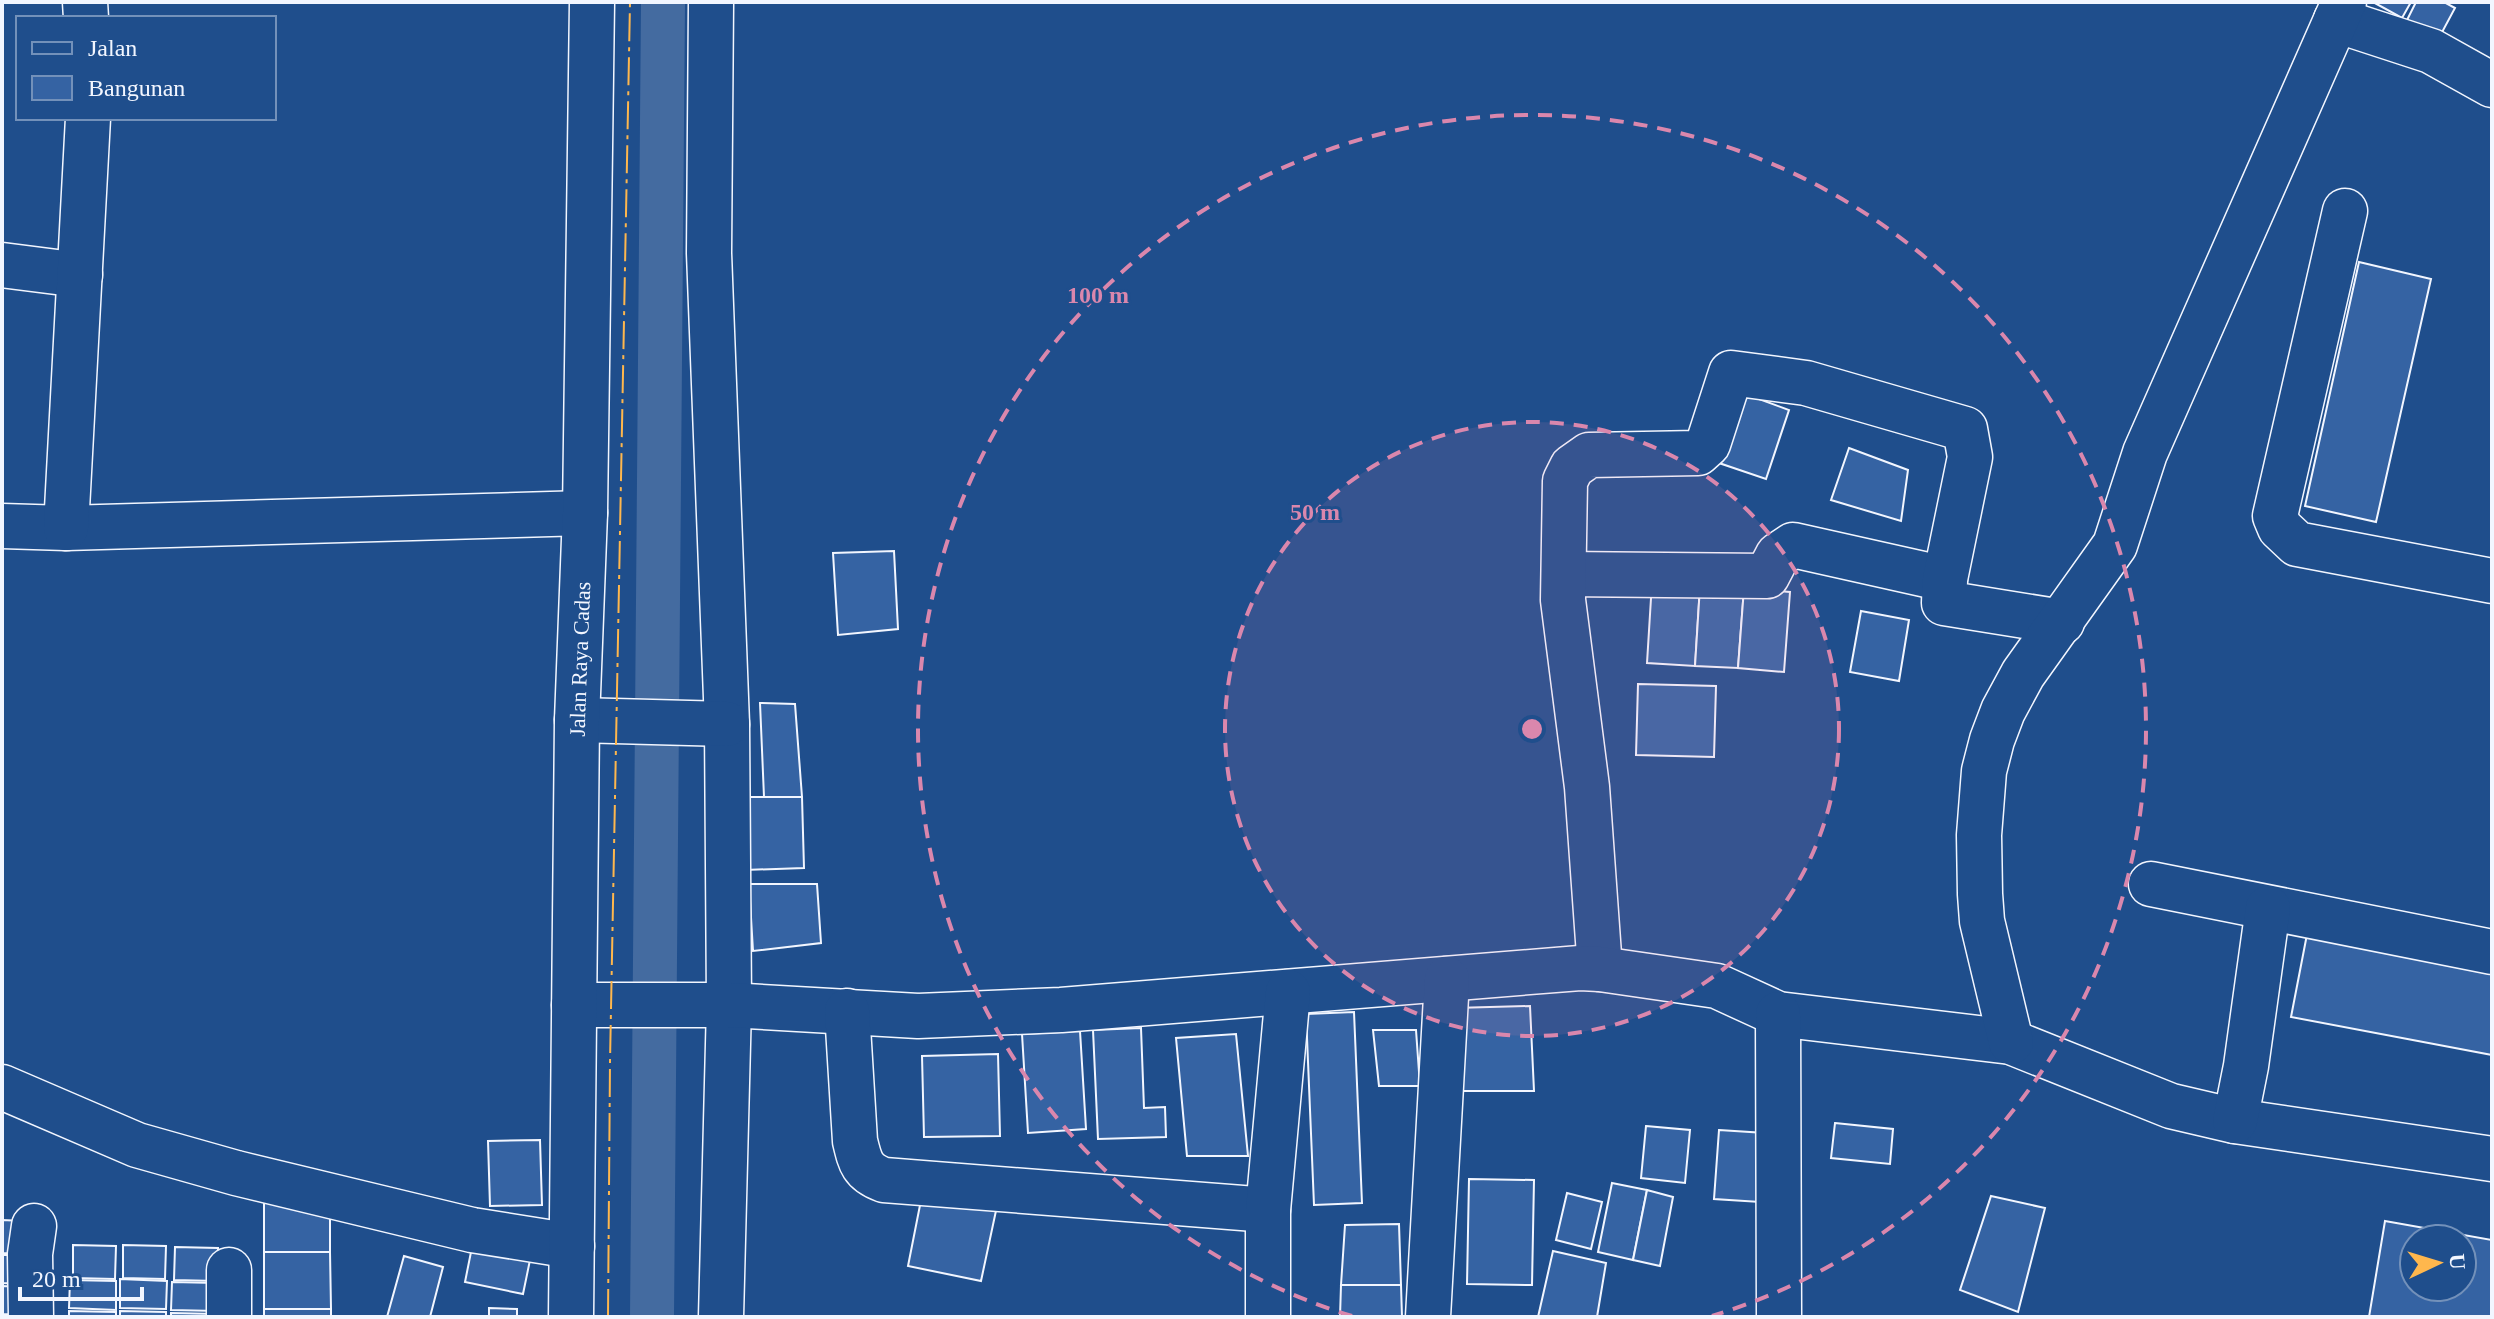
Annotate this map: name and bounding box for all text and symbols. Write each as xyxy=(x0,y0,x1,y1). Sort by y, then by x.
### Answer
legend xyxy=(16,16,276,120)
text: Jalan xyxy=(88,35,137,61)
text: Bangunan xyxy=(88,75,185,101)
text: 100 m xyxy=(1067,282,1129,308)
text: 50 m xyxy=(1290,499,1340,525)
street label: Jalan Raya Cadas xyxy=(565,581,595,737)
centre of rings xyxy=(1518,715,1546,743)
north arrow xyxy=(2398,1223,2478,1303)
scale bar xyxy=(20,1251,142,1301)
text: U xyxy=(2444,1253,2470,1271)
text: 20 m xyxy=(32,1266,81,1292)

